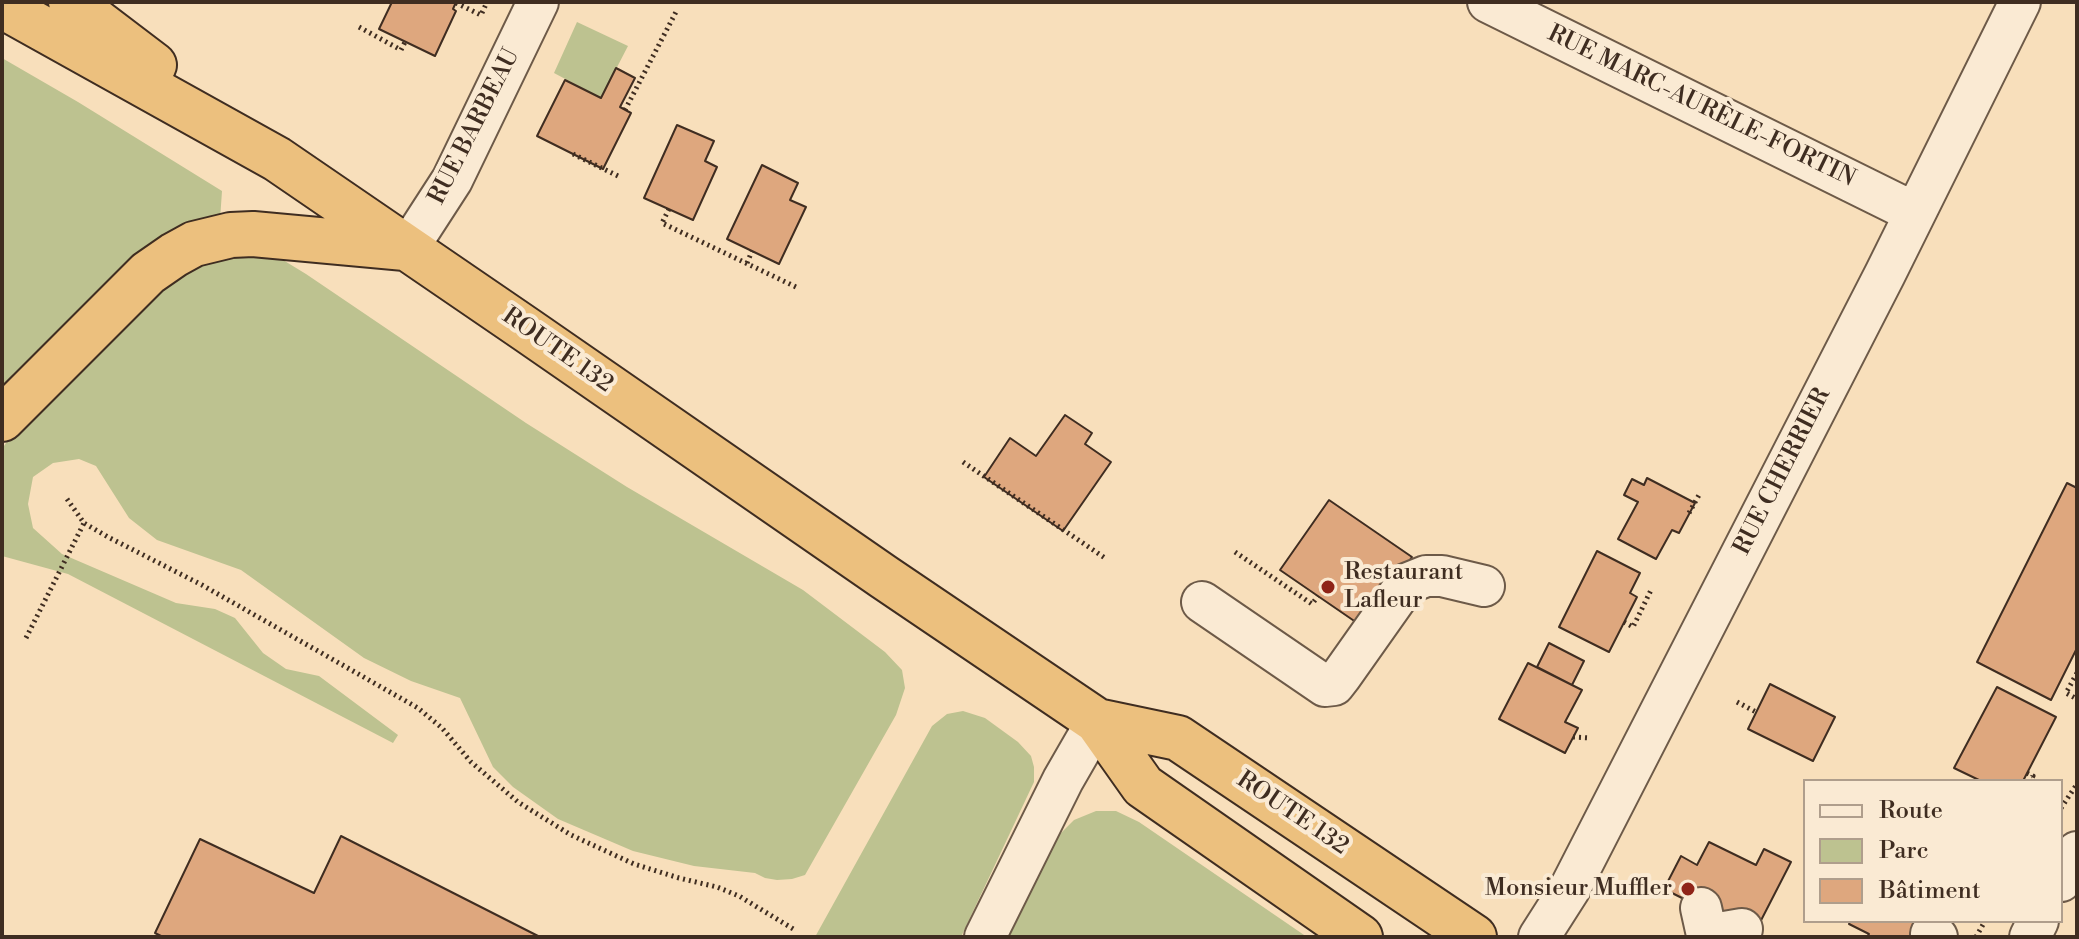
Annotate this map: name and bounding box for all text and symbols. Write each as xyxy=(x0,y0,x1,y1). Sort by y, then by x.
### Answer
street label: RUE MARC-AURÈLE-FORTIN xyxy=(1542,20,1860,194)
street label: RUE BARBEAU xyxy=(423,44,527,210)
street label: ROUTE 132 xyxy=(496,302,618,400)
street label: RUE CHERRIER xyxy=(1729,384,1837,560)
place label: Restaurant Lafleur xyxy=(1344,559,1463,615)
marker: Restaurant Lafleur xyxy=(1319,578,1337,596)
street label: ROUTE 132 xyxy=(1231,766,1353,862)
legend xyxy=(1803,779,2063,923)
text: Route xyxy=(1879,796,1943,826)
text: Parc xyxy=(1879,836,1929,866)
place label: Monsieur Muffler xyxy=(1485,875,1672,903)
text: Bâtiment xyxy=(1879,876,1980,906)
marker: Monsieur Muffler xyxy=(1679,880,1697,898)

